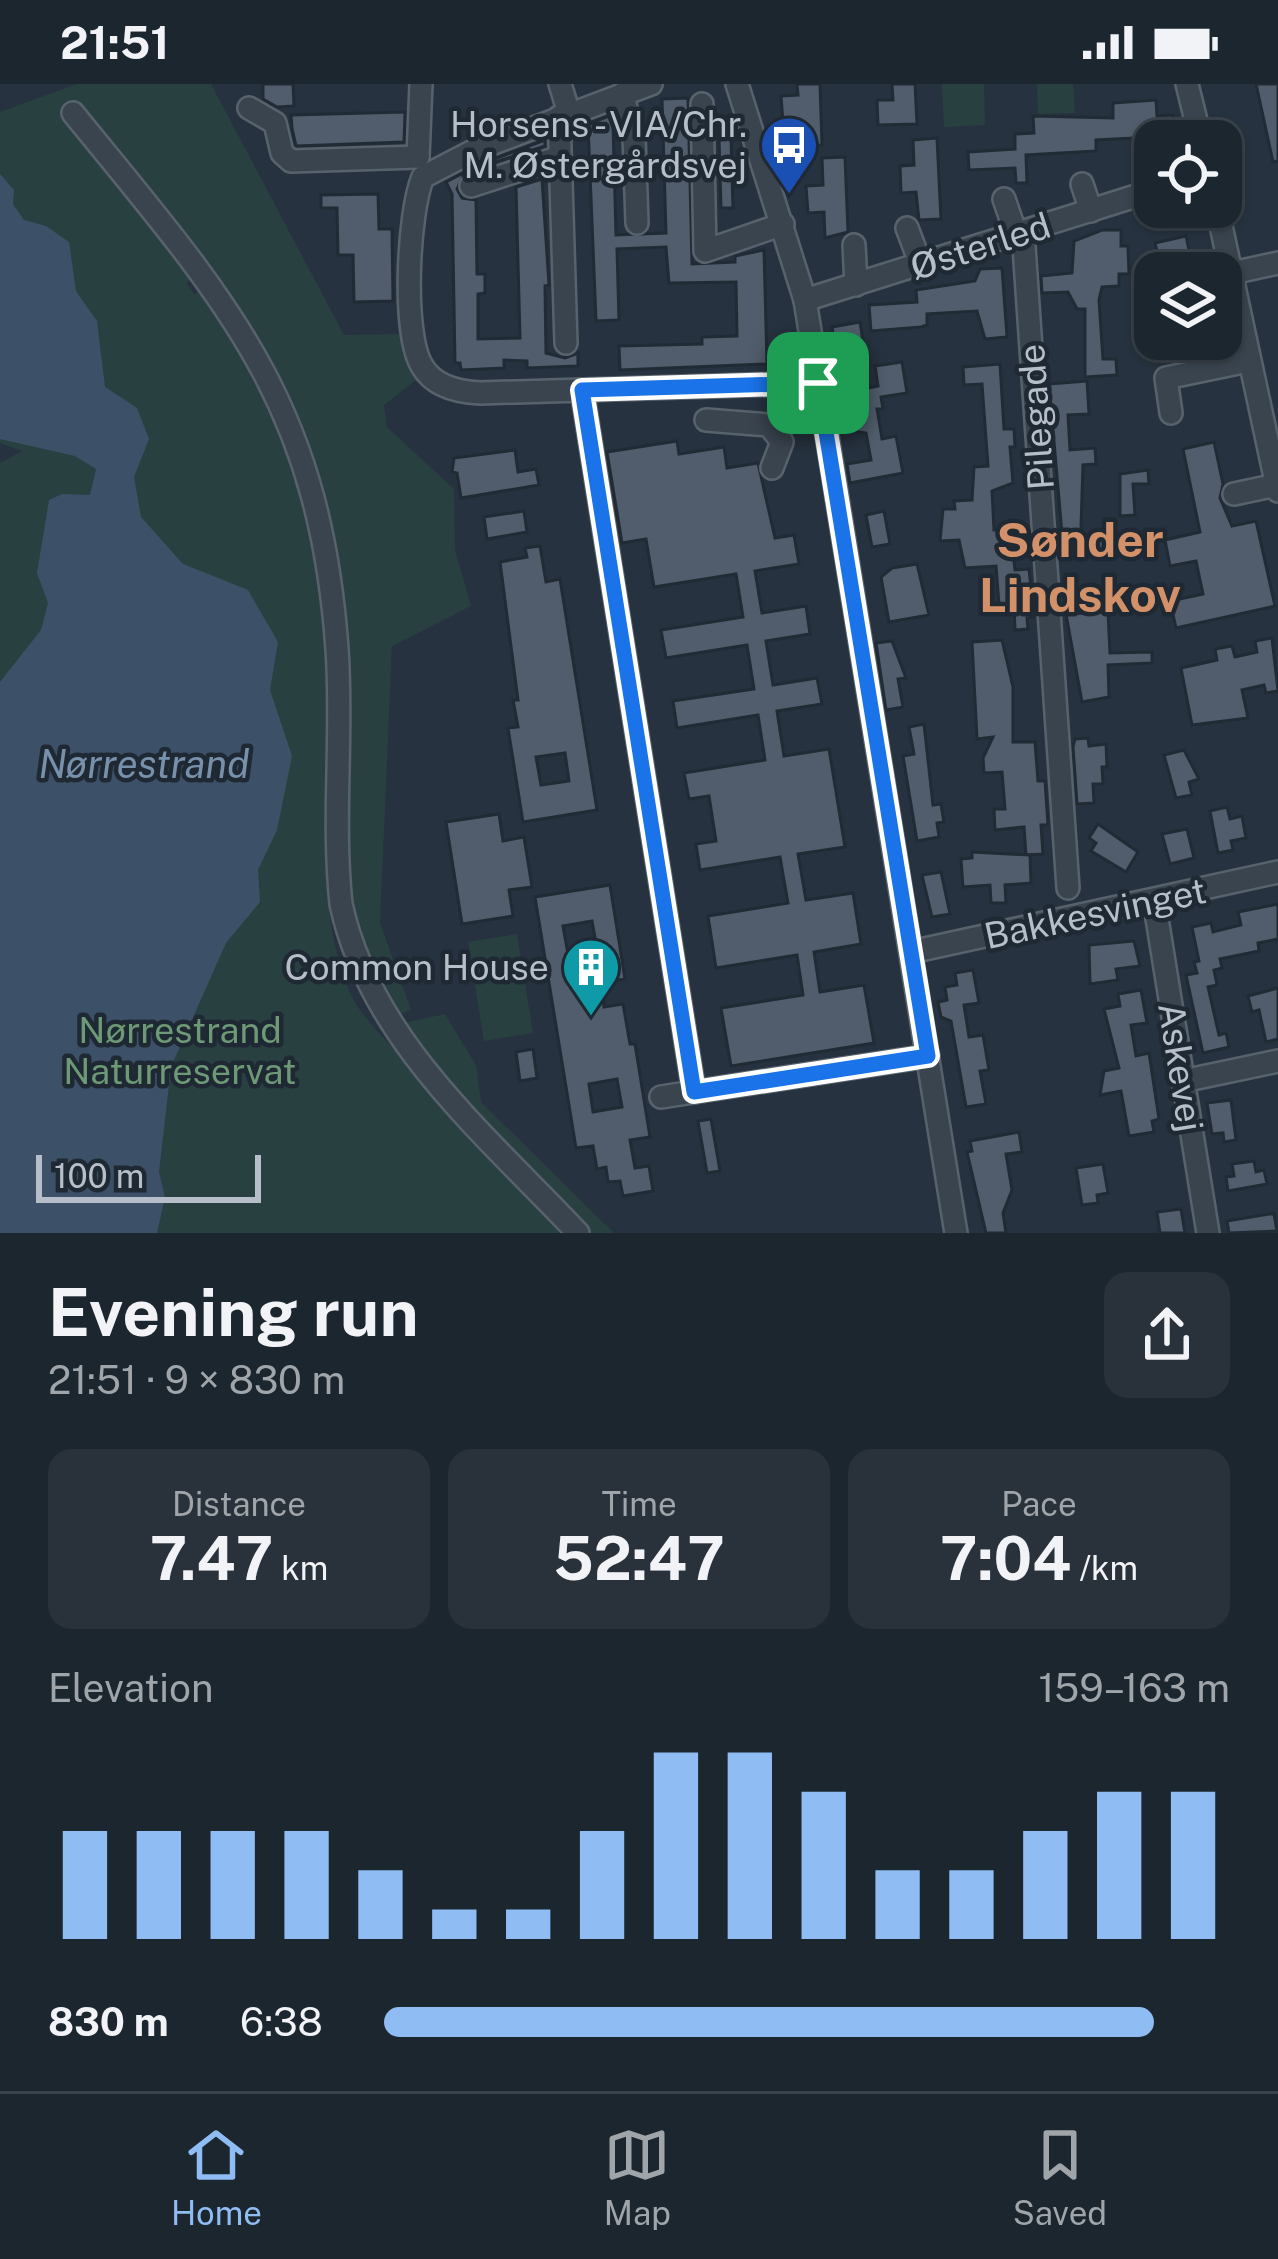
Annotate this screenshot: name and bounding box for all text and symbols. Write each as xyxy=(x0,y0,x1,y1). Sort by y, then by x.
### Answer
text: 21:51 xyxy=(60,16,170,69)
place label: Horsens - VIA/Chr. M. Østergårdsvej xyxy=(450,103,747,186)
bus stop icon: Horsens - VIA/Chr. M. Østergårdsvej xyxy=(758,114,820,196)
map controls xyxy=(1134,120,1242,360)
button: locate xyxy=(1134,120,1242,228)
street label: Østerled xyxy=(905,204,1055,288)
button: layers xyxy=(1134,252,1242,360)
pin xyxy=(767,332,869,434)
street label: Pilegade xyxy=(1010,343,1062,491)
icon: arrive xyxy=(785,350,851,416)
district label: Sønder Lindskov xyxy=(979,511,1181,623)
water label: Nørrestrand xyxy=(38,741,250,787)
street label: Bakkesvinget xyxy=(980,869,1210,957)
building icon: Common House xyxy=(560,936,622,1018)
place label: Common House xyxy=(285,946,549,988)
street label: Askevej xyxy=(1150,999,1212,1135)
park label: Nørrestrand Naturreservat xyxy=(63,1009,297,1092)
scale bar xyxy=(36,1149,261,1202)
text: 100 m xyxy=(54,1157,144,1195)
button: share xyxy=(1104,1272,1230,1398)
text: Evening run xyxy=(48,1273,419,1351)
text: 21:51 · 9 × 830 m xyxy=(48,1357,345,1403)
text: Distance xyxy=(172,1485,306,1523)
text: Time xyxy=(601,1485,677,1523)
text: Pace xyxy=(1001,1485,1077,1523)
text: 7.47 xyxy=(150,1523,273,1594)
text: 52:47 xyxy=(553,1523,725,1594)
text: 7:04 xyxy=(940,1523,1071,1594)
text: km xyxy=(273,1549,328,1587)
text: /km xyxy=(1071,1549,1138,1587)
text: Elevation xyxy=(48,1665,214,1711)
text: 159–163 m xyxy=(1038,1665,1230,1711)
text: 830 m xyxy=(48,1999,169,2045)
text: 6:38 xyxy=(240,1999,323,2045)
tab: Home xyxy=(171,2122,262,2232)
tab: Map xyxy=(604,2122,671,2232)
tab: Saved xyxy=(1013,2122,1107,2232)

